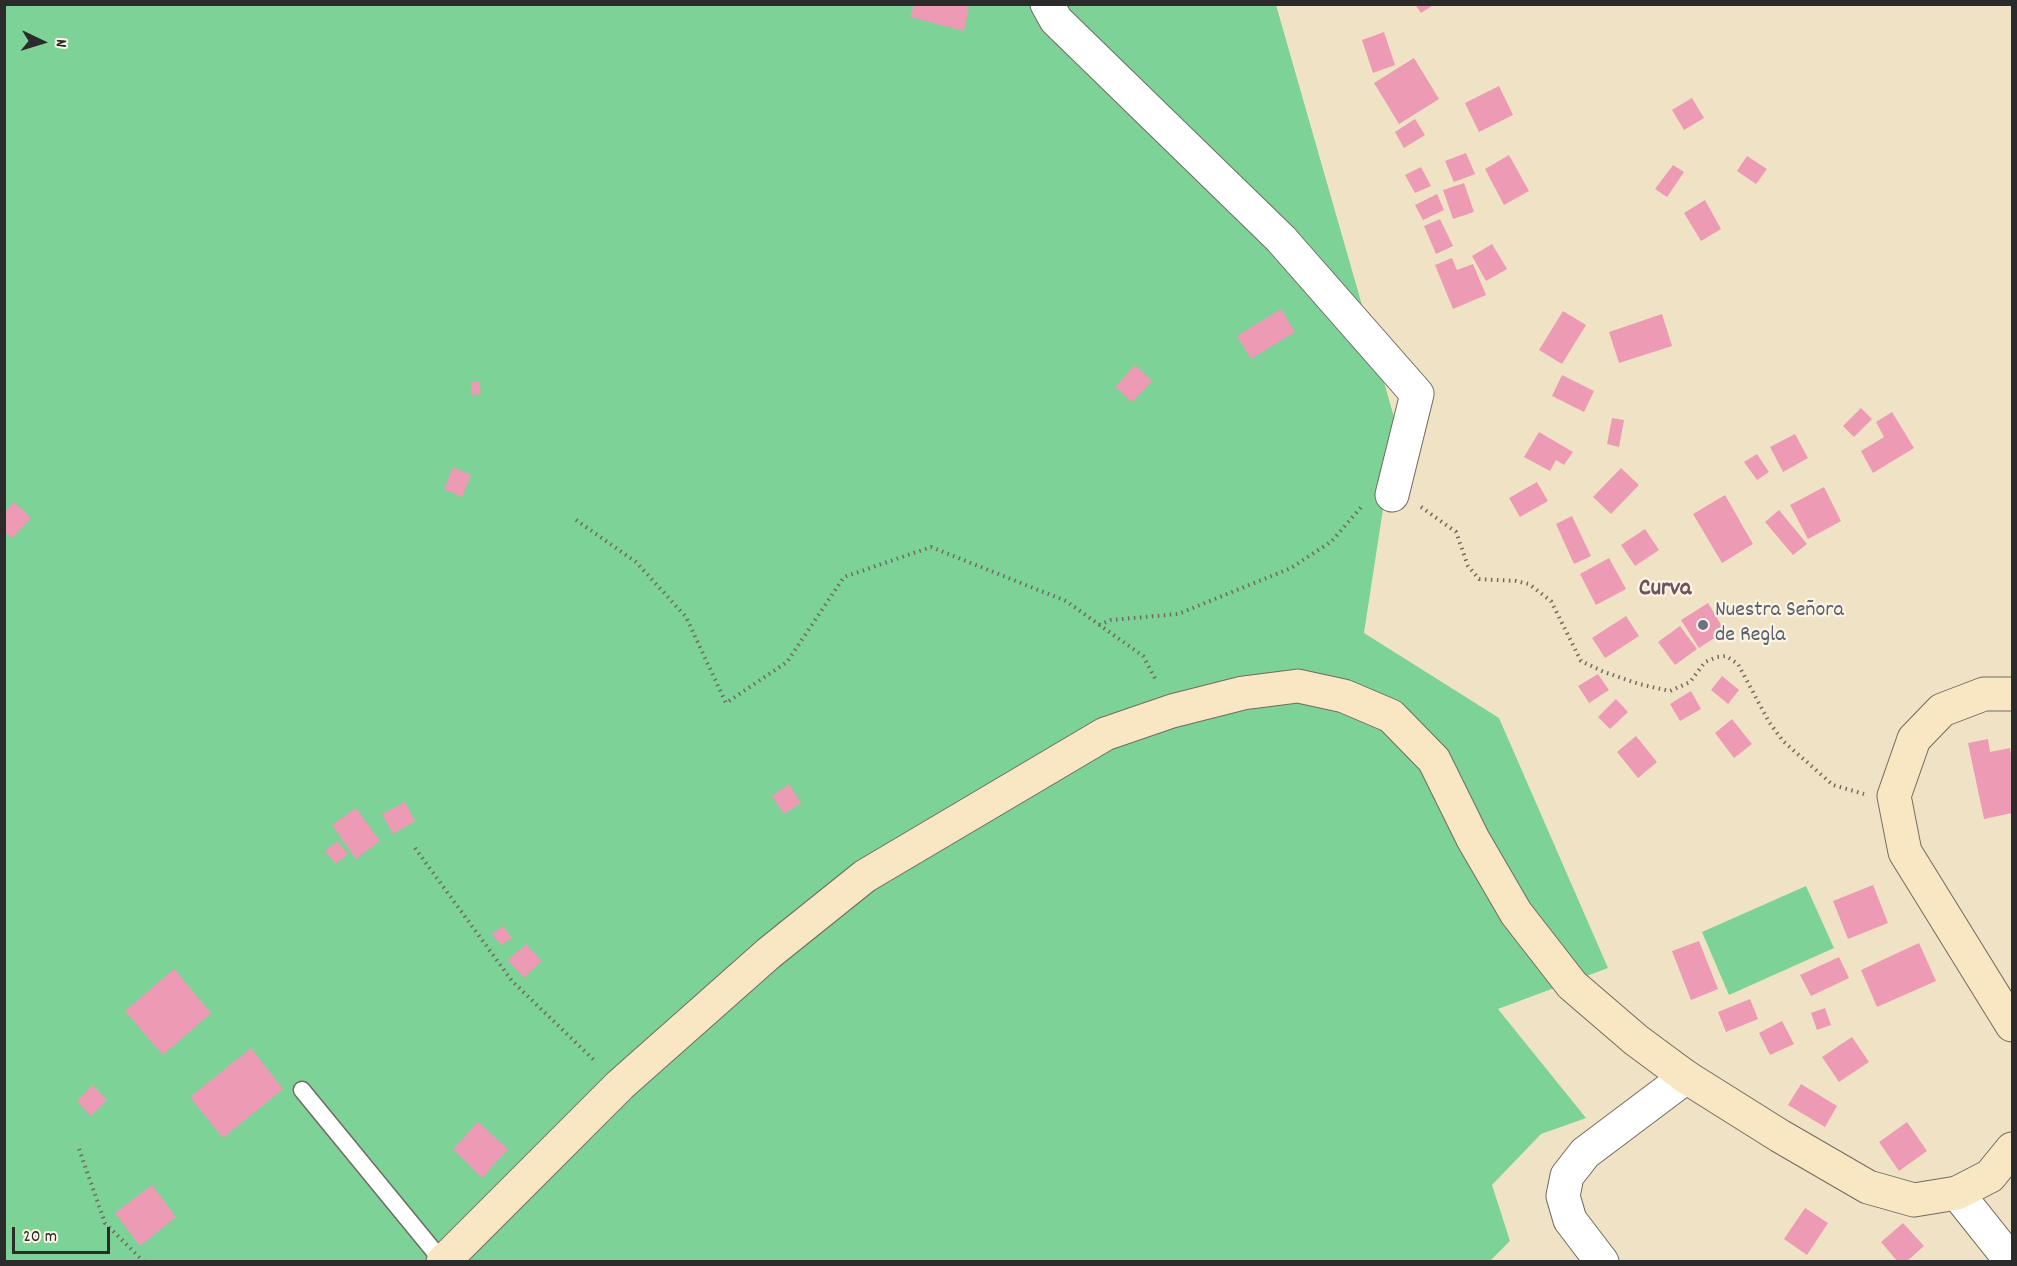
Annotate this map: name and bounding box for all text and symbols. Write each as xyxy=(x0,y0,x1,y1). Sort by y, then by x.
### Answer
north arrow xyxy=(12,12,72,72)
text: N xyxy=(49,39,72,48)
district label: Curva xyxy=(1639,577,1691,605)
place label: Nuestra Señora de Regla xyxy=(1715,599,1844,650)
marker: Nuestra Señora de Regla xyxy=(1696,618,1710,632)
scale bar xyxy=(15,1215,112,1253)
text: 20 m xyxy=(23,1225,57,1250)

